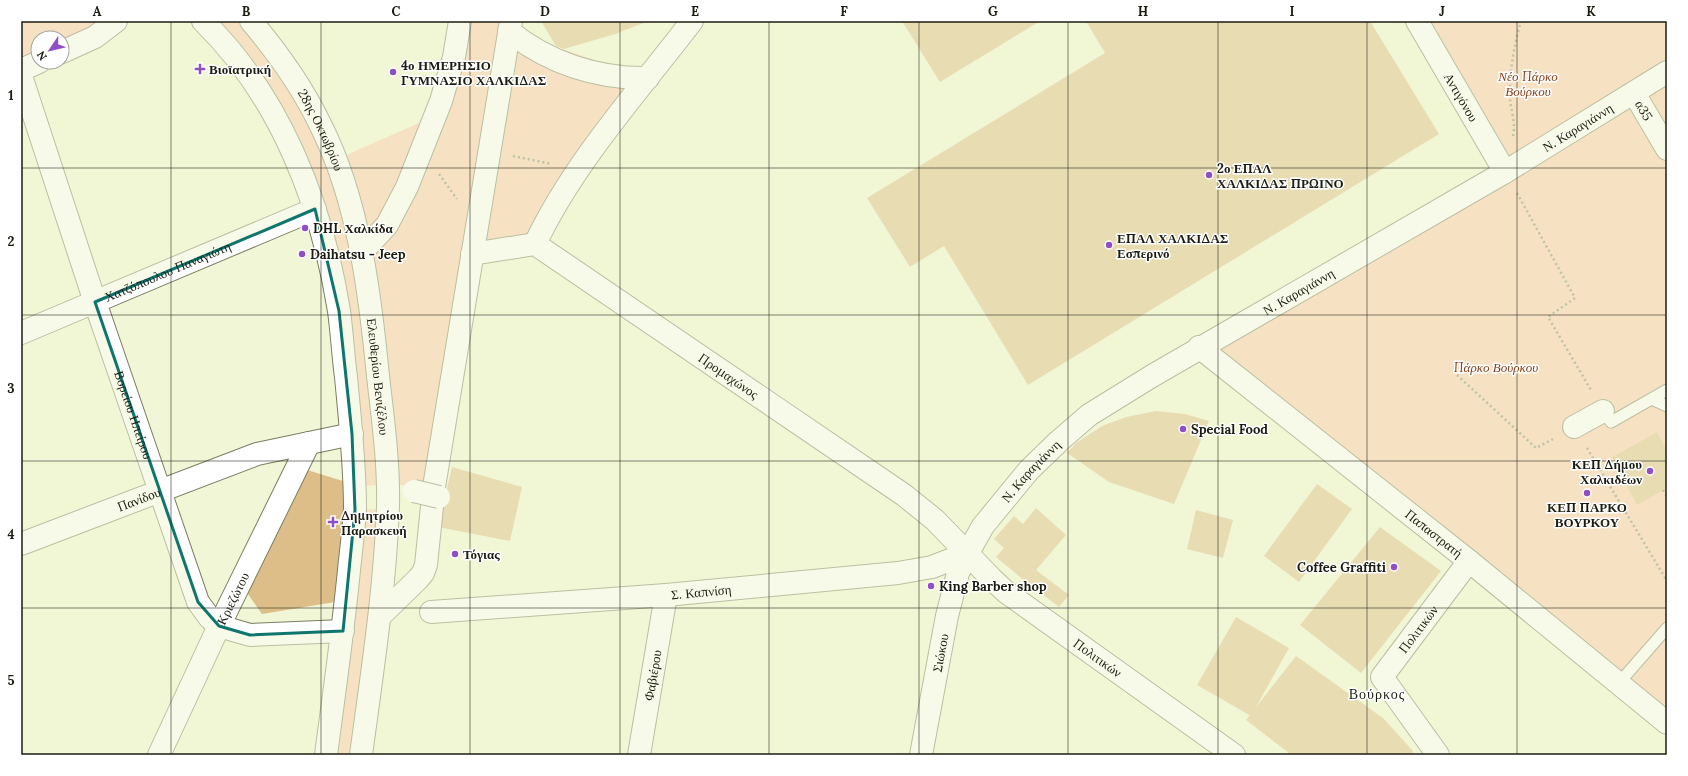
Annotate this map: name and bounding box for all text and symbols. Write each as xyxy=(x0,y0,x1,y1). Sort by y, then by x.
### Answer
text: A xyxy=(93,3,102,20)
text: B xyxy=(242,3,251,20)
text: C xyxy=(392,3,401,20)
text: D xyxy=(540,3,550,20)
text: E xyxy=(691,3,699,20)
text: F xyxy=(840,3,848,20)
text: G xyxy=(988,3,998,20)
text: H xyxy=(1138,3,1148,20)
text: I xyxy=(1289,3,1295,20)
text: J xyxy=(1439,3,1445,20)
text: K xyxy=(1586,3,1596,20)
north arrow xyxy=(30,30,70,70)
text: N xyxy=(33,48,50,63)
place label: 4ο ΗΜΕΡΗΣΙΟ ΓΥΜΝΑΣΙΟ ΧΑΛΚΙΔΑΣ xyxy=(401,57,546,89)
place label: Βιοϊατρική xyxy=(209,61,271,78)
marker: Βιοϊατρική xyxy=(194,63,206,75)
marker: 4ο ΗΜΕΡΗΣΙΟ ΓΥΜΝΑΣΙΟ ΧΑΛΚΙΔΑΣ xyxy=(388,67,398,77)
park label: Νέο Πάρκο Βούρκου xyxy=(1497,68,1558,100)
street label: Αντιγόνου xyxy=(1440,70,1482,125)
street label: 28ης Οκτωβρίου xyxy=(294,86,347,173)
text: 1 xyxy=(8,87,14,104)
street label: α35 xyxy=(1631,97,1656,124)
street label: Ν. Καραγιάννη xyxy=(1539,99,1616,156)
place label: 2ο ΕΠΑΛ ΧΑΛΚΙΔΑΣ ΠΡΩΙΝΟ xyxy=(1217,160,1344,192)
marker: 2ο ΕΠΑΛ ΧΑΛΚΙΔΑΣ ΠΡΩΙΝΟ xyxy=(1204,170,1214,180)
place label: DHL Χαλκίδα xyxy=(313,220,393,237)
marker: DHL Χαλκίδα xyxy=(300,223,310,233)
place label: ΕΠΑΛ ΧΑΛΚΙΔΑΣ Εσπερινό xyxy=(1117,230,1228,262)
text: 2 xyxy=(8,233,15,250)
street label: Χατζόπουλου Παναγιώτη xyxy=(102,237,233,306)
marker: ΕΠΑΛ ΧΑΛΚΙΔΑΣ Εσπερινό xyxy=(1104,240,1114,250)
place label: Daihatsu - Jeep xyxy=(310,246,406,263)
marker: Daihatsu - Jeep xyxy=(297,249,307,259)
street label: Ν. Καραγιάννη xyxy=(1260,264,1337,319)
street label: Ελευθερίου Βενιζέλου xyxy=(363,317,393,436)
street label: Προμαχώνος xyxy=(695,350,763,403)
park label: Πάρκο Βούρκου xyxy=(1454,359,1538,376)
street label: Βορείου Ηπείρου xyxy=(110,368,156,461)
text: 3 xyxy=(7,380,15,397)
place label: Special Food xyxy=(1191,421,1268,438)
marker: Special Food xyxy=(1178,424,1188,434)
street label: Ν. Καραγιάννη xyxy=(998,436,1064,506)
place label: ΚΕΠ Δήμου Χαλκιδέων xyxy=(1572,456,1642,488)
marker: ΚΕΠ Δήμου Χαλκιδέων xyxy=(1645,466,1655,476)
street label: Πανίδου xyxy=(115,484,163,516)
marker: ΚΕΠ ΠΑΡΚΟ ΒΟΥΡΚΟΥ xyxy=(1582,488,1592,498)
place label: ΚΕΠ ΠΑΡΚΟ ΒΟΥΡΚΟΥ xyxy=(1547,499,1627,531)
street label: Παπαστρατή xyxy=(1402,506,1466,562)
place label: Δημητρίου Παρασκευή xyxy=(341,507,407,539)
marker: Δημητρίου Παρασκευή xyxy=(328,517,338,527)
text: 4 xyxy=(7,526,15,543)
place label: Τόγιας xyxy=(463,546,500,563)
marker: Τόγιας xyxy=(450,549,460,559)
place label: Coffee Graffiti xyxy=(1297,559,1386,576)
marker: Coffee Graffiti xyxy=(1389,562,1399,572)
street label: Κριεζώτου xyxy=(213,570,253,628)
place label: King Barber shop xyxy=(939,578,1047,595)
street label: Σ. Καπνίση xyxy=(670,581,732,603)
marker: King Barber shop xyxy=(926,581,936,591)
street label: Πολιτικών xyxy=(1395,602,1442,657)
street label: Σιώκου xyxy=(929,632,953,674)
street label: Πολιτικών xyxy=(1070,635,1125,681)
street label: Φαβιέρου xyxy=(640,648,666,702)
text: 5 xyxy=(7,672,15,689)
district label: Βούρκος xyxy=(1349,685,1405,703)

